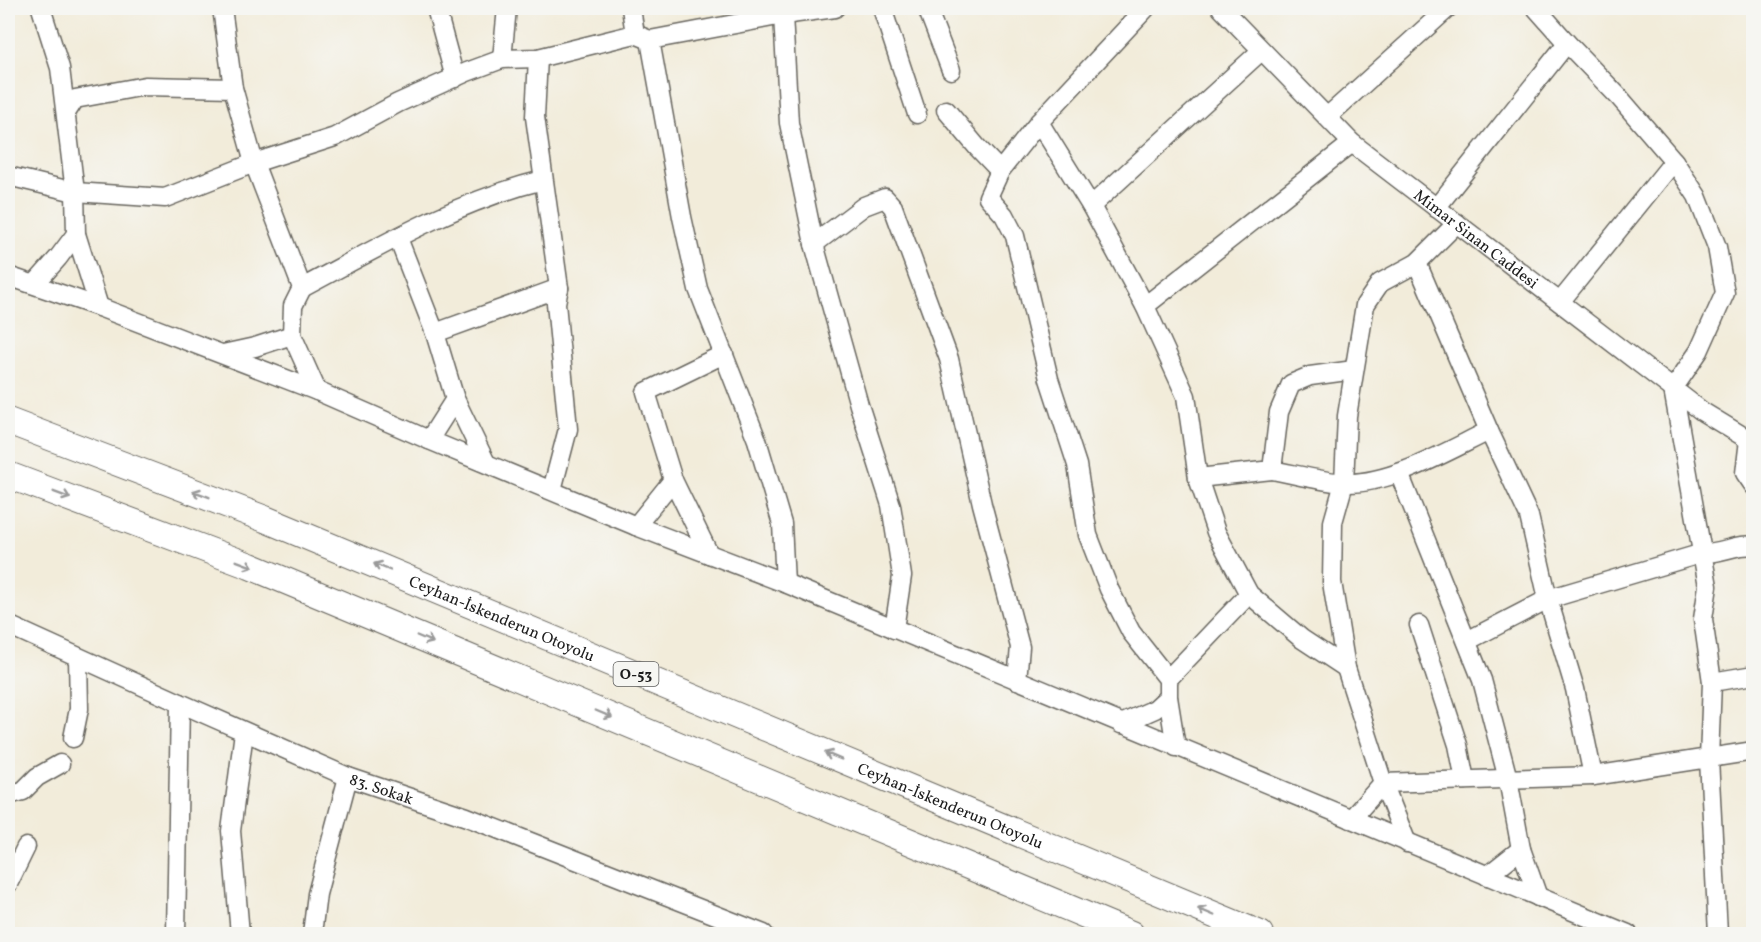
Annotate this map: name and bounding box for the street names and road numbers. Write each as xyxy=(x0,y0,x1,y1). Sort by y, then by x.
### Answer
street label: Mimar Sinan Caddesi xyxy=(1408,185,1542,295)
street label: Ceyhan-İskenderun Otoyolu xyxy=(405,571,598,668)
road number: O-53 xyxy=(614,662,658,686)
street label: Ceyhan-İskenderun Otoyolu xyxy=(854,758,1046,855)
street label: 83. Sokak xyxy=(346,769,416,811)

